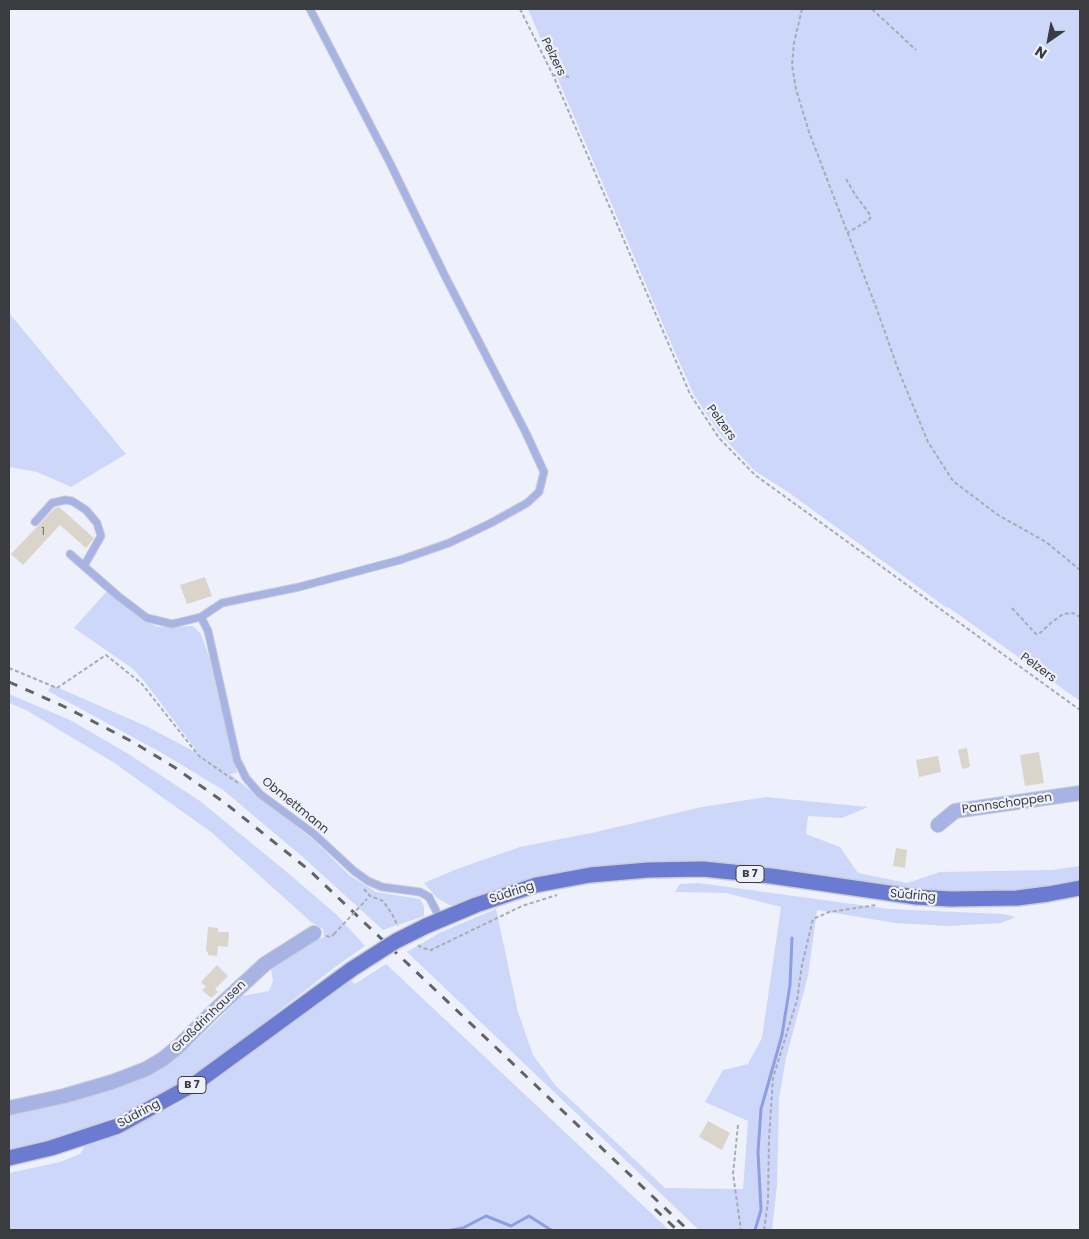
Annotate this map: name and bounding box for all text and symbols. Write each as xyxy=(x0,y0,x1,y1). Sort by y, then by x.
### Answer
north arrow xyxy=(1024,15,1074,65)
street label: Pelzers xyxy=(538,35,568,79)
text: N xyxy=(1031,41,1051,64)
street label: Pelzers xyxy=(703,402,739,444)
house number: 1 xyxy=(41,526,45,538)
street label: Pelzers xyxy=(1017,650,1059,686)
street label: Obmettmann xyxy=(259,775,331,837)
street label: Pannschoppen xyxy=(961,791,1053,817)
road number: B 7 xyxy=(736,866,764,882)
street label: Südring xyxy=(488,879,536,907)
street label: Südring xyxy=(889,887,937,905)
street label: Großdrinhausen xyxy=(169,978,249,1056)
road number: B 7 xyxy=(178,1076,206,1094)
street label: Südring xyxy=(115,1097,163,1131)

